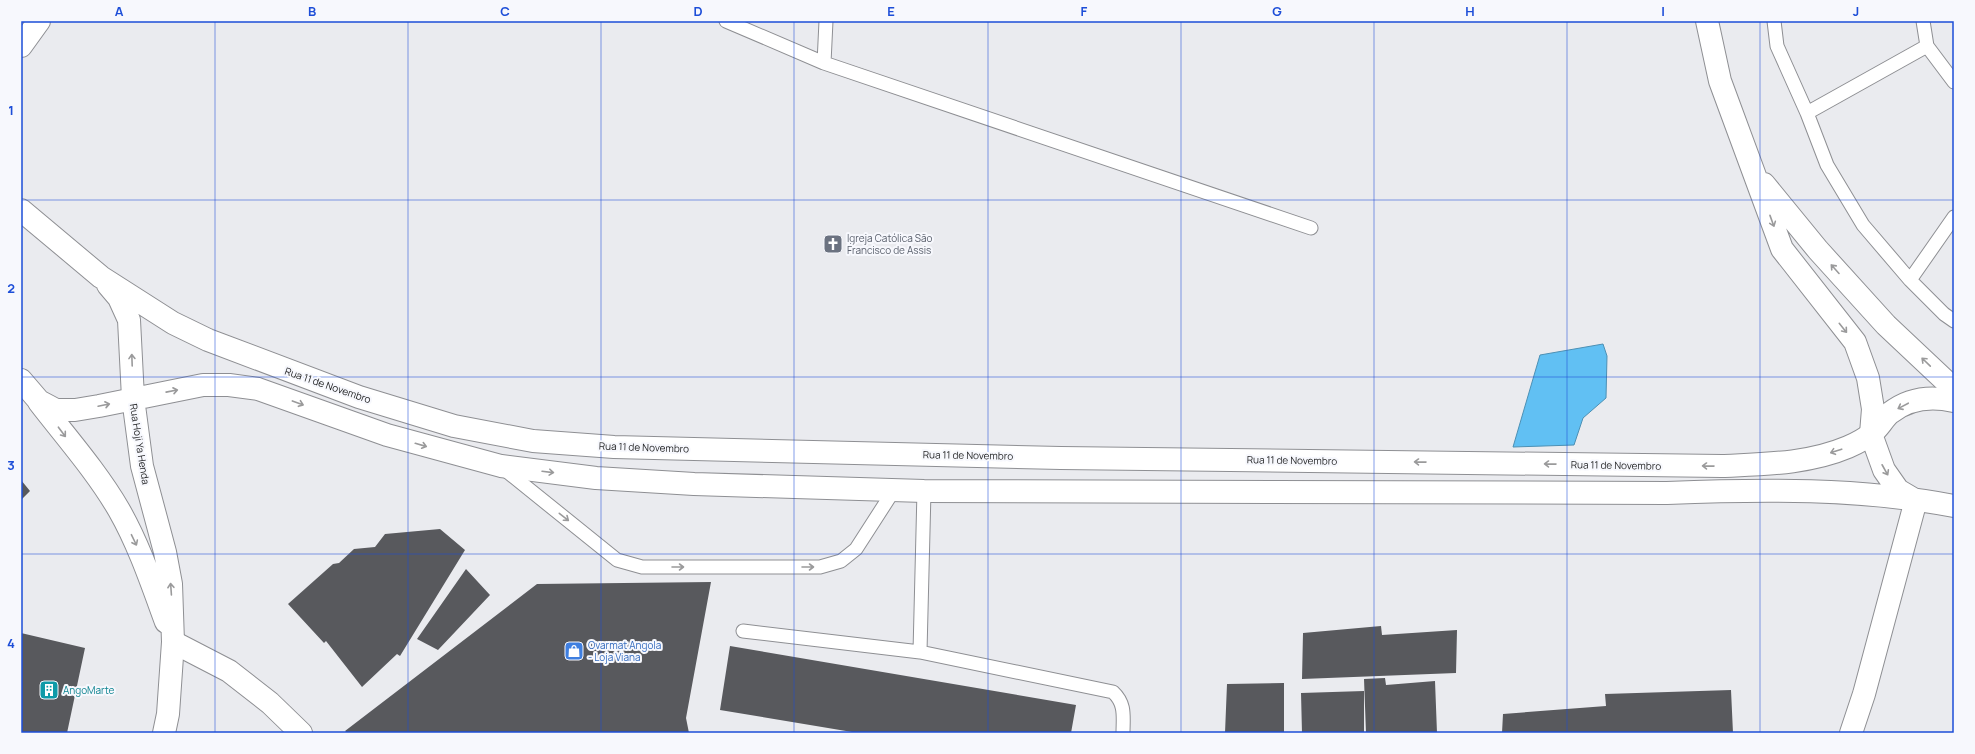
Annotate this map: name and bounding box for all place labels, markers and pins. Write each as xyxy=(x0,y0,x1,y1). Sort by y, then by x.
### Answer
place label: Igreja Católica São Francisco de Assis xyxy=(847,231,933,257)
church icon: Igreja Católica São Francisco de Assis xyxy=(822,233,844,255)
place label: Ovarmat Angola - Loja Viana xyxy=(588,638,661,664)
shop icon: Ovarmat Angola - Loja Viana xyxy=(563,640,585,662)
building icon: AngoMarte xyxy=(38,679,60,701)
place label: AngoMarte xyxy=(63,683,114,697)

